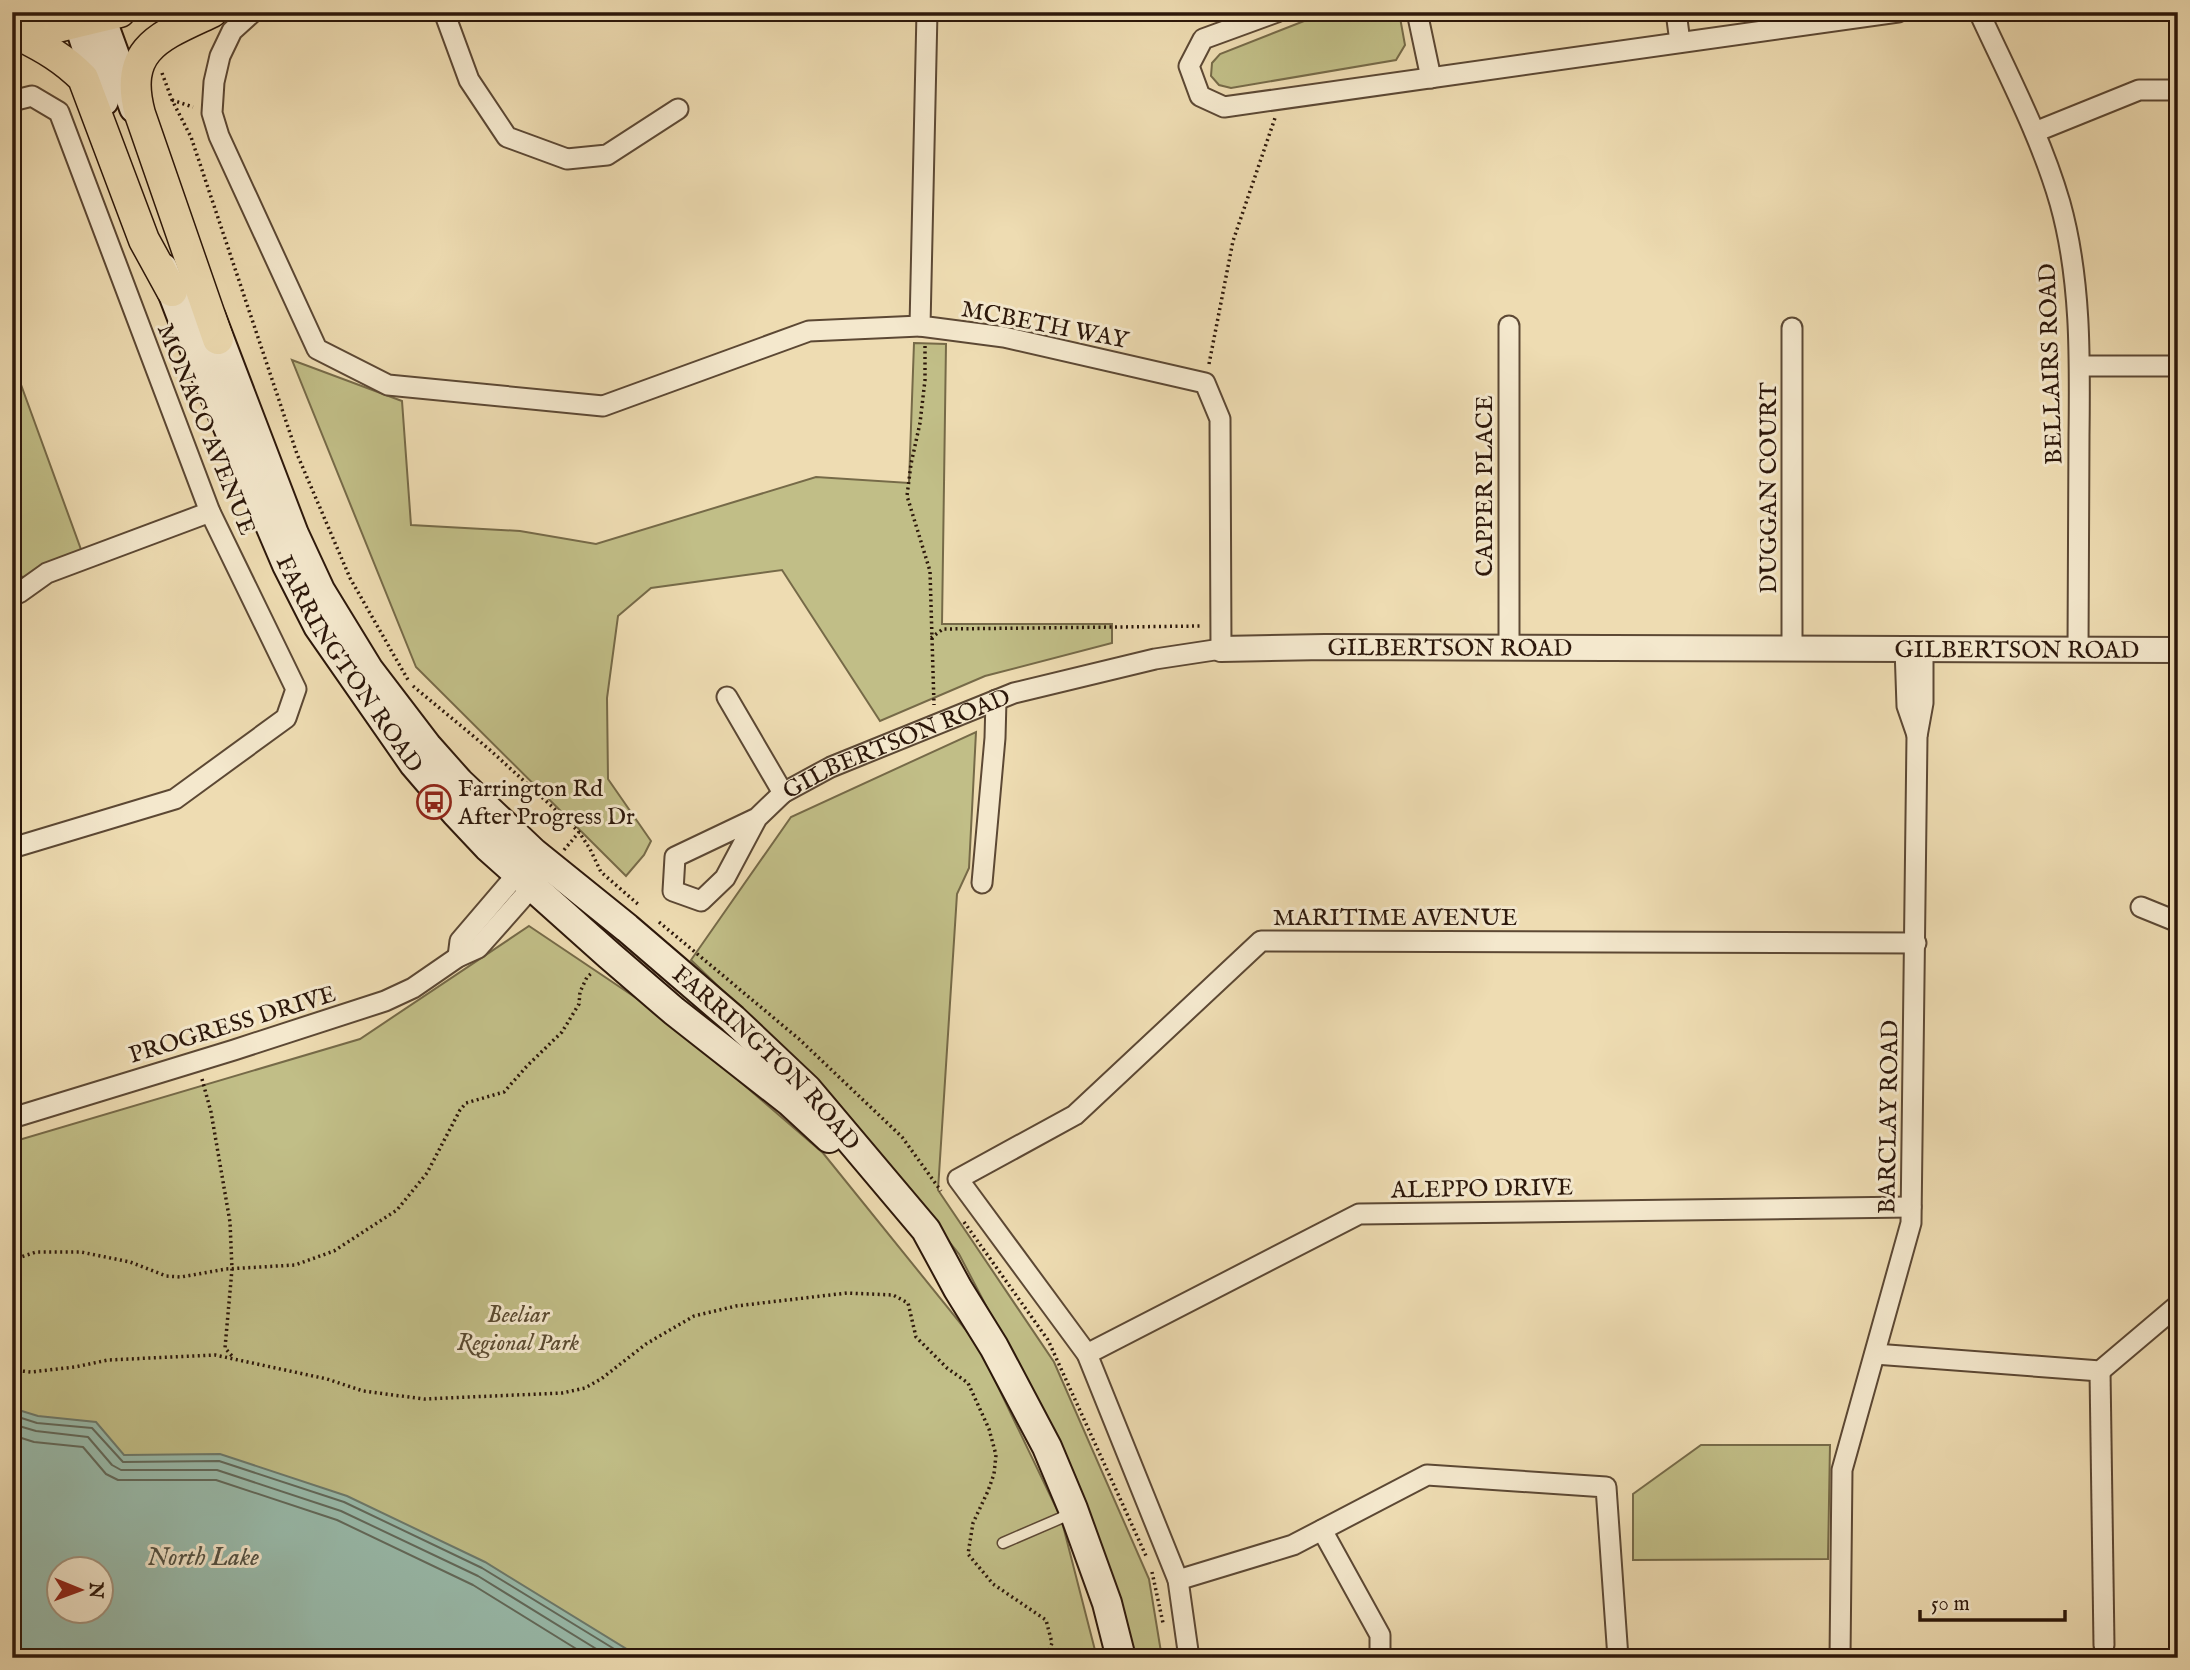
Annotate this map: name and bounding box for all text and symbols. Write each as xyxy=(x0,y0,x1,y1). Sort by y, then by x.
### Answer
street label: BELLAIRS ROAD xyxy=(2032,263,2071,465)
street label: MCBETH WAY xyxy=(959,294,1132,357)
street label: MONACO AVENUE xyxy=(149,319,262,540)
street label: DUGGAN COURT xyxy=(1754,382,1785,594)
street label: CAPPER PLACE xyxy=(1470,395,1501,577)
street label: FARRINGTON ROAD xyxy=(268,551,429,779)
street label: GILBERTSON ROAD xyxy=(1328,633,1572,665)
street label: GILBERTSON ROAD xyxy=(1895,635,2139,667)
street label: GILBERTSON ROAD xyxy=(778,682,1015,807)
place label: Farrington Rd After Progress Dr xyxy=(457,774,635,833)
bus stop icon: Farrington Rd After Progress Dr xyxy=(415,783,453,821)
street label: MARITIME AVENUE xyxy=(1273,903,1517,934)
street label: FARRINGTON ROAD xyxy=(665,959,866,1157)
street label: PROGRESS DRIVE xyxy=(125,979,340,1072)
street label: BARCLAY ROAD xyxy=(1872,1020,1907,1214)
street label: ALEPPO DRIVE xyxy=(1390,1172,1574,1207)
park label: Beeliar Regional Park xyxy=(457,1300,580,1359)
water label: North Lake xyxy=(147,1541,259,1574)
north arrow xyxy=(46,1554,116,1624)
scale bar xyxy=(1920,1579,2066,1623)
text: N xyxy=(83,1581,107,1599)
text: 50 m xyxy=(1931,1591,1970,1618)

